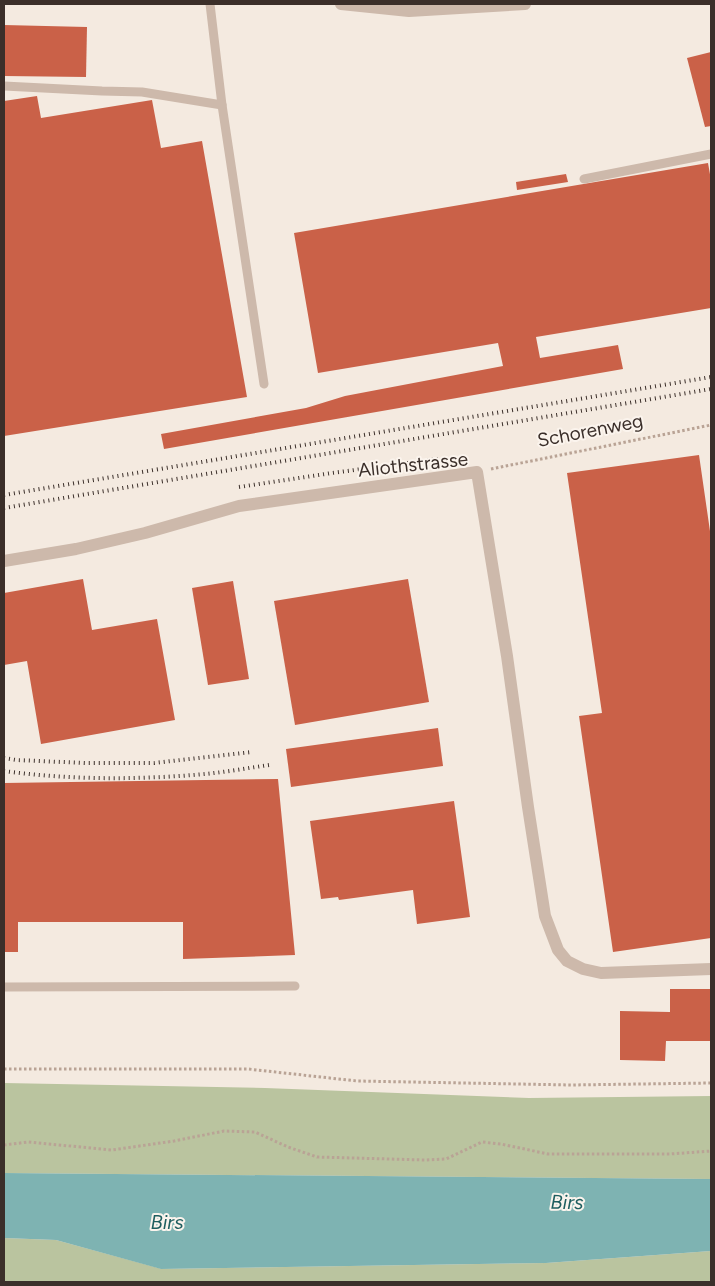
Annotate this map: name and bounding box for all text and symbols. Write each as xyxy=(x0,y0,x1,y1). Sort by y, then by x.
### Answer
street label: Schorenweg xyxy=(535,409,645,452)
street label: Aliothstrasse xyxy=(357,447,469,482)
water label: Birs xyxy=(550,1190,584,1214)
water label: Birs xyxy=(150,1210,184,1234)

